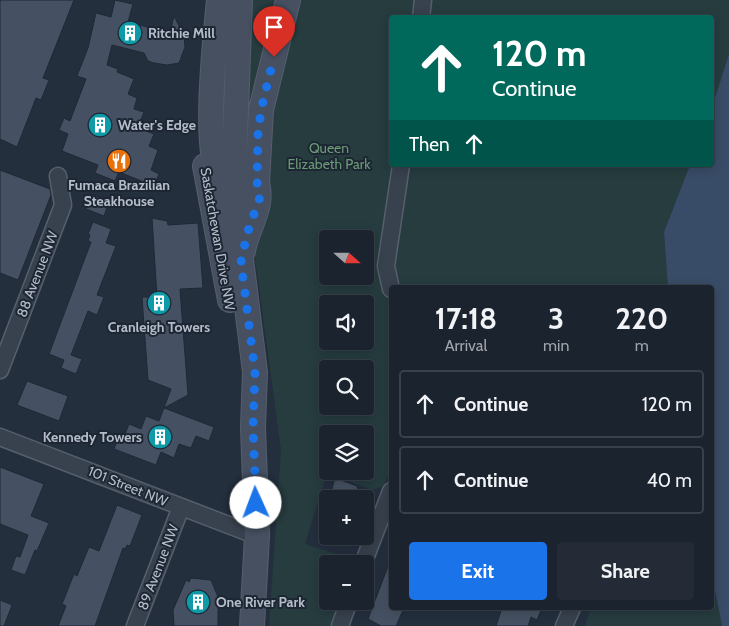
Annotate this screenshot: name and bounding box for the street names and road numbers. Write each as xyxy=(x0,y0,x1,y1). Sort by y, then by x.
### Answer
street label: Saskatchewan Drive NW xyxy=(197,166,240,313)
street label: 88 Avenue NW xyxy=(12,228,62,320)
street label: 101 Street NW xyxy=(86,462,171,510)
street label: 89 Avenue NW xyxy=(133,521,183,612)

